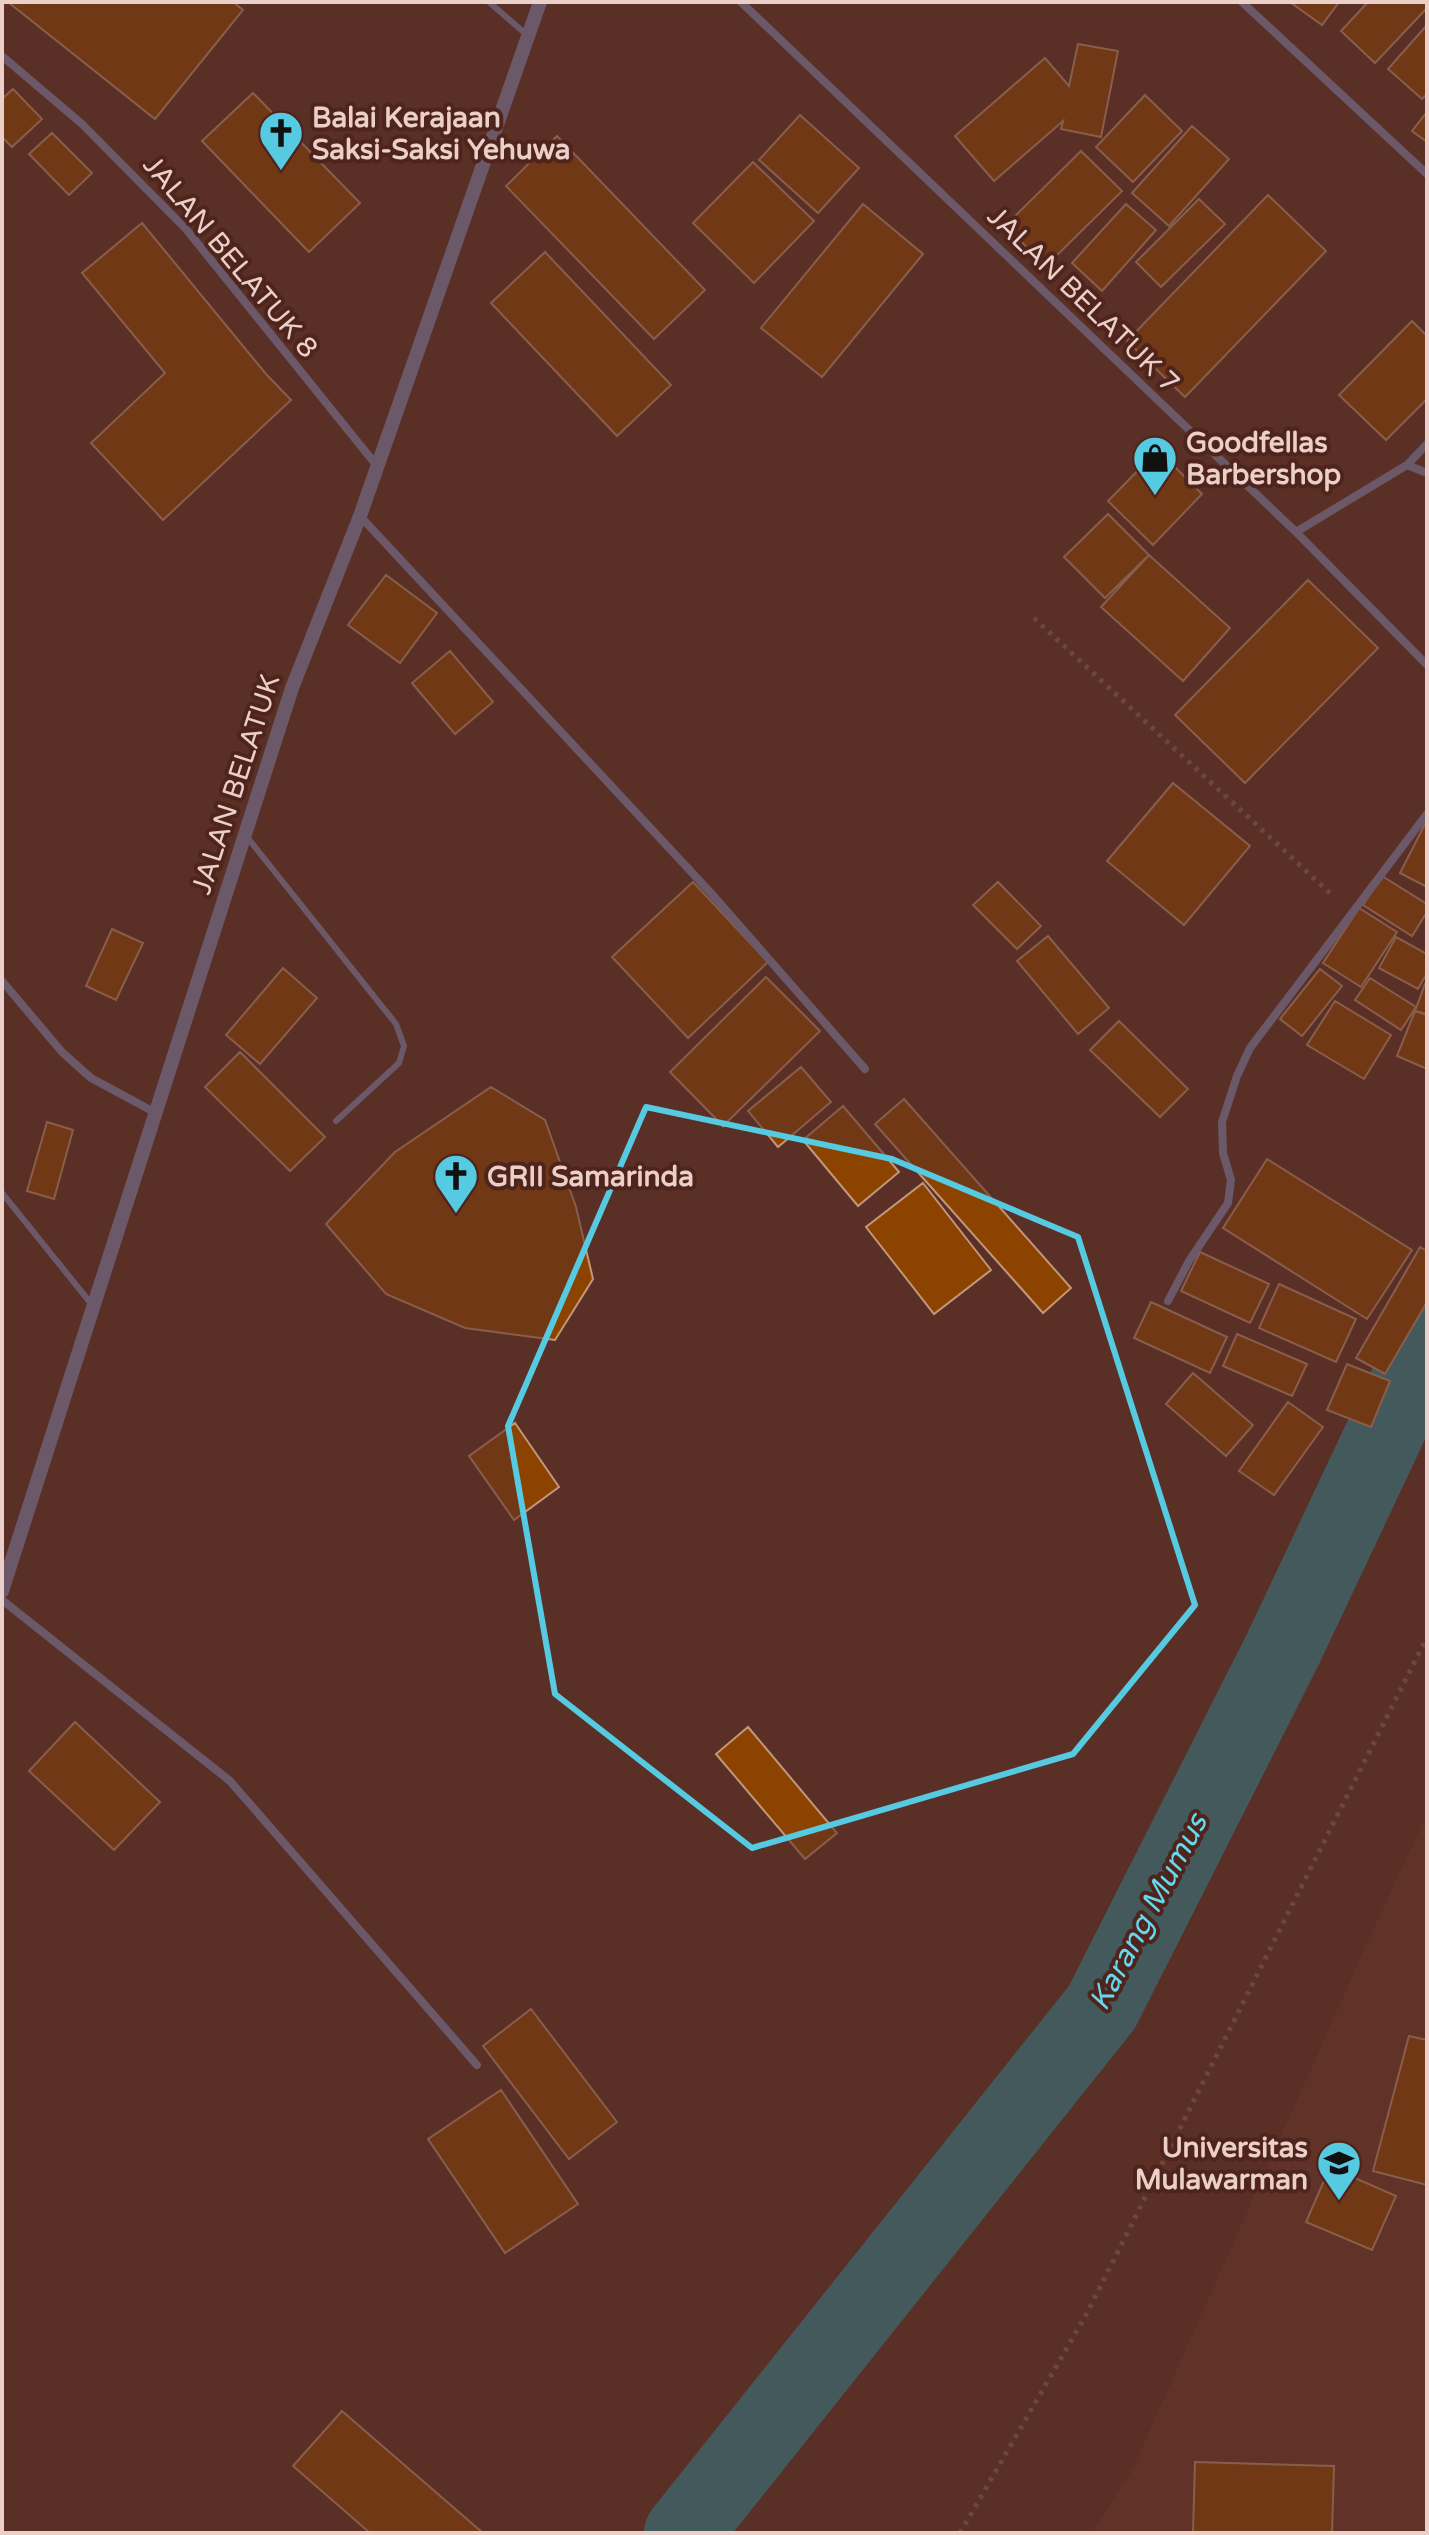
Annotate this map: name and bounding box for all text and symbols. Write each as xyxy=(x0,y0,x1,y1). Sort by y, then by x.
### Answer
place label: Balai Kerajaan Saksi-Saksi Yehuwa xyxy=(312,101,571,167)
church icon: Balai Kerajaan Saksi-Saksi Yehuwa xyxy=(257,109,305,172)
street label: JALAN BELATUK 8 xyxy=(136,148,325,365)
street label: JALAN BELATUK 7 xyxy=(980,199,1186,400)
place label: Goodfellas Barbershop xyxy=(1186,426,1341,492)
shop icon: Goodfellas Barbershop xyxy=(1131,434,1179,497)
street label: JALAN BELATUK xyxy=(184,670,288,899)
church icon: GRII Samarinda xyxy=(432,1152,480,1215)
place label: GRII Samarinda xyxy=(487,1160,694,1194)
water label: Karang Mumus xyxy=(1081,1805,1217,2017)
place label: Universitas Mulawarman xyxy=(1135,2131,1308,2197)
school or university icon: Universitas Mulawarman xyxy=(1315,2139,1363,2202)

